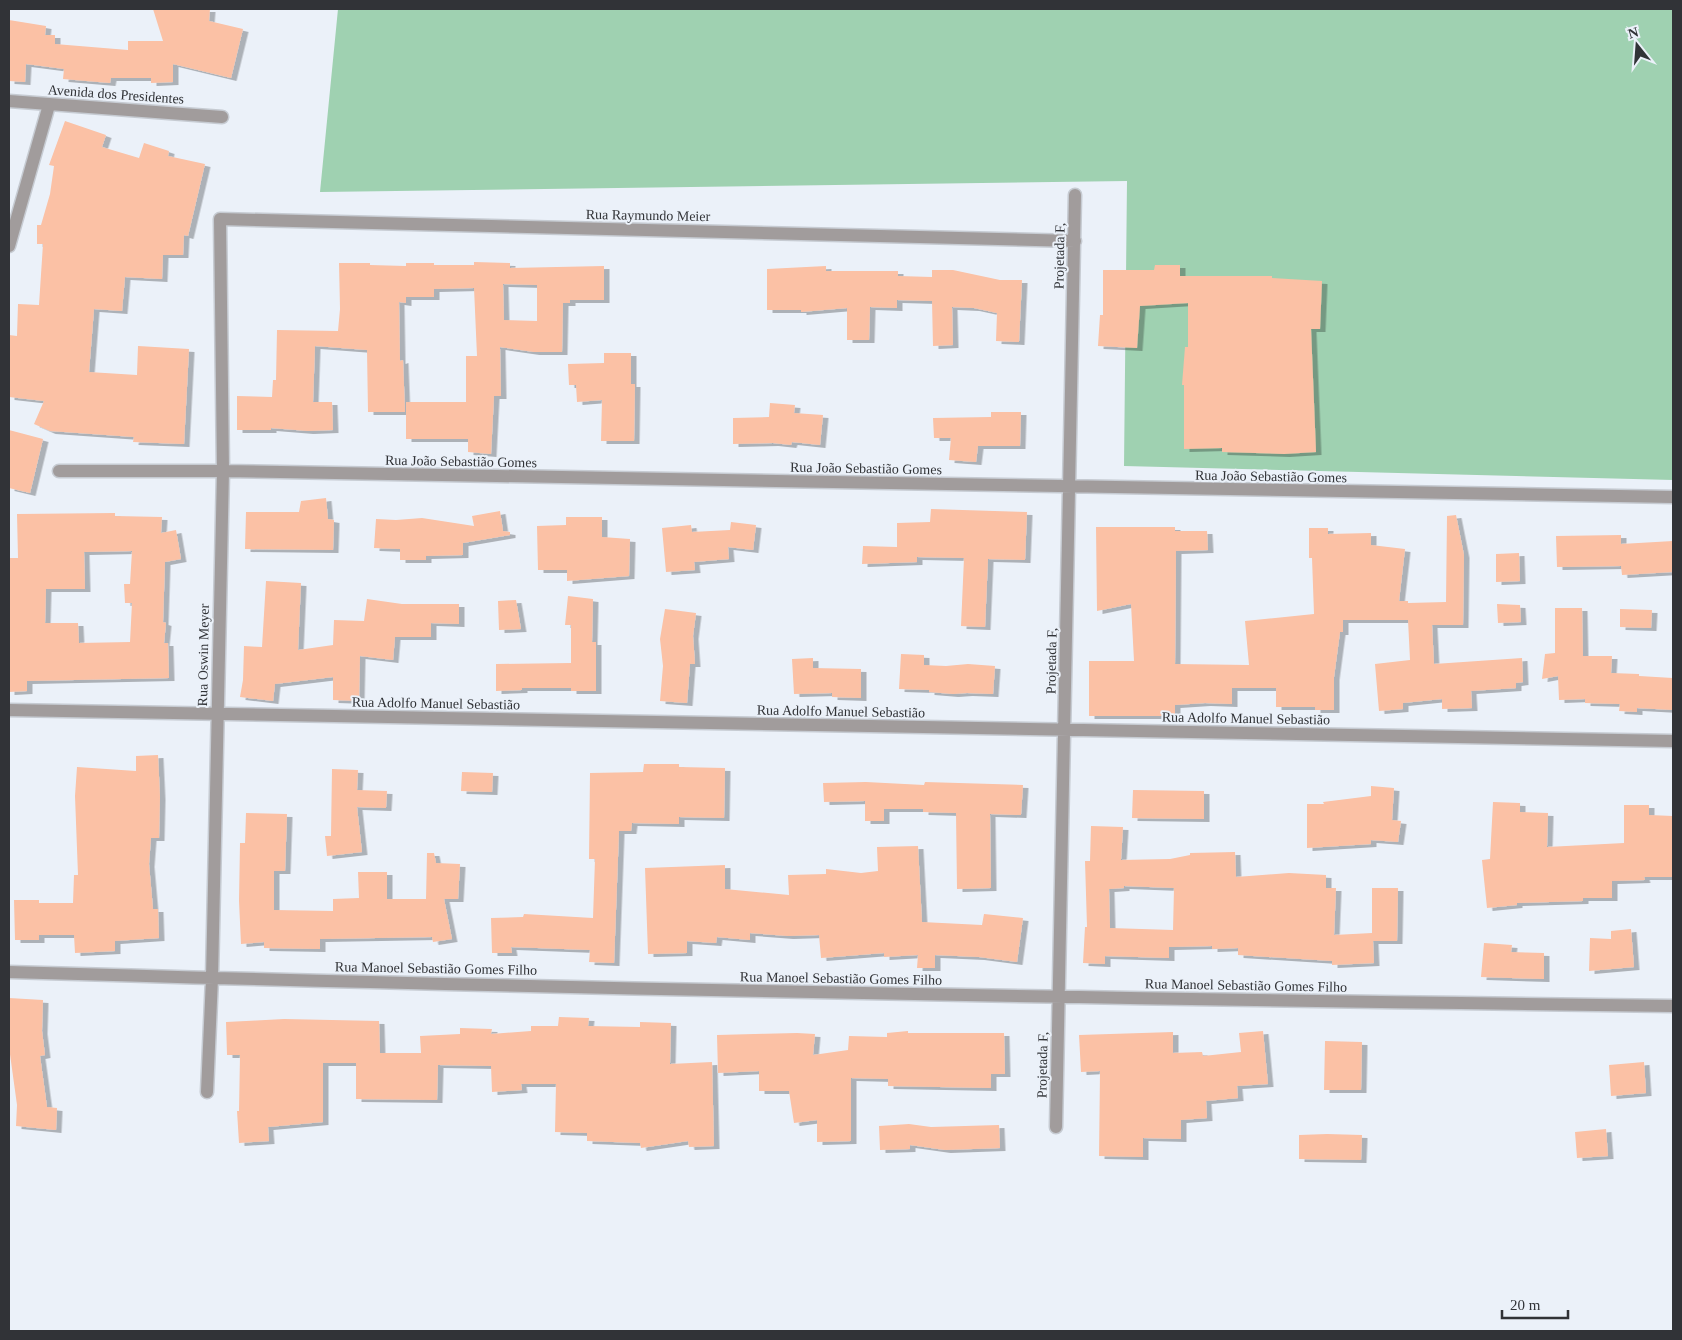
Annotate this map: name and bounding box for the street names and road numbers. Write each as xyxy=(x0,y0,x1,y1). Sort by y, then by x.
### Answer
street label: Avenida dos Presidentes xyxy=(47,82,185,107)
street label: Rua Raymundo Meier xyxy=(586,207,711,224)
street label: Projetada F, xyxy=(1051,223,1068,289)
street label: Rua João Sebastião Gomes xyxy=(385,453,537,470)
street label: Rua João Sebastião Gomes xyxy=(790,460,942,477)
street label: Rua João Sebastião Gomes xyxy=(1195,468,1347,485)
street label: Rua Oswin Meyer xyxy=(195,603,212,706)
street label: Projetada F, xyxy=(1043,628,1060,694)
street label: Rua Adolfo Manuel Sebastião xyxy=(352,695,520,712)
street label: Rua Adolfo Manuel Sebastião xyxy=(757,703,925,720)
street label: Rua Adolfo Manuel Sebastião xyxy=(1162,710,1330,727)
street label: Rua Manoel Sebastião Gomes Filho xyxy=(335,959,537,978)
street label: Rua Manoel Sebastião Gomes Filho xyxy=(740,969,942,988)
street label: Rua Manoel Sebastião Gomes Filho xyxy=(1145,976,1347,995)
street label: Projetada F, xyxy=(1034,1032,1051,1098)

